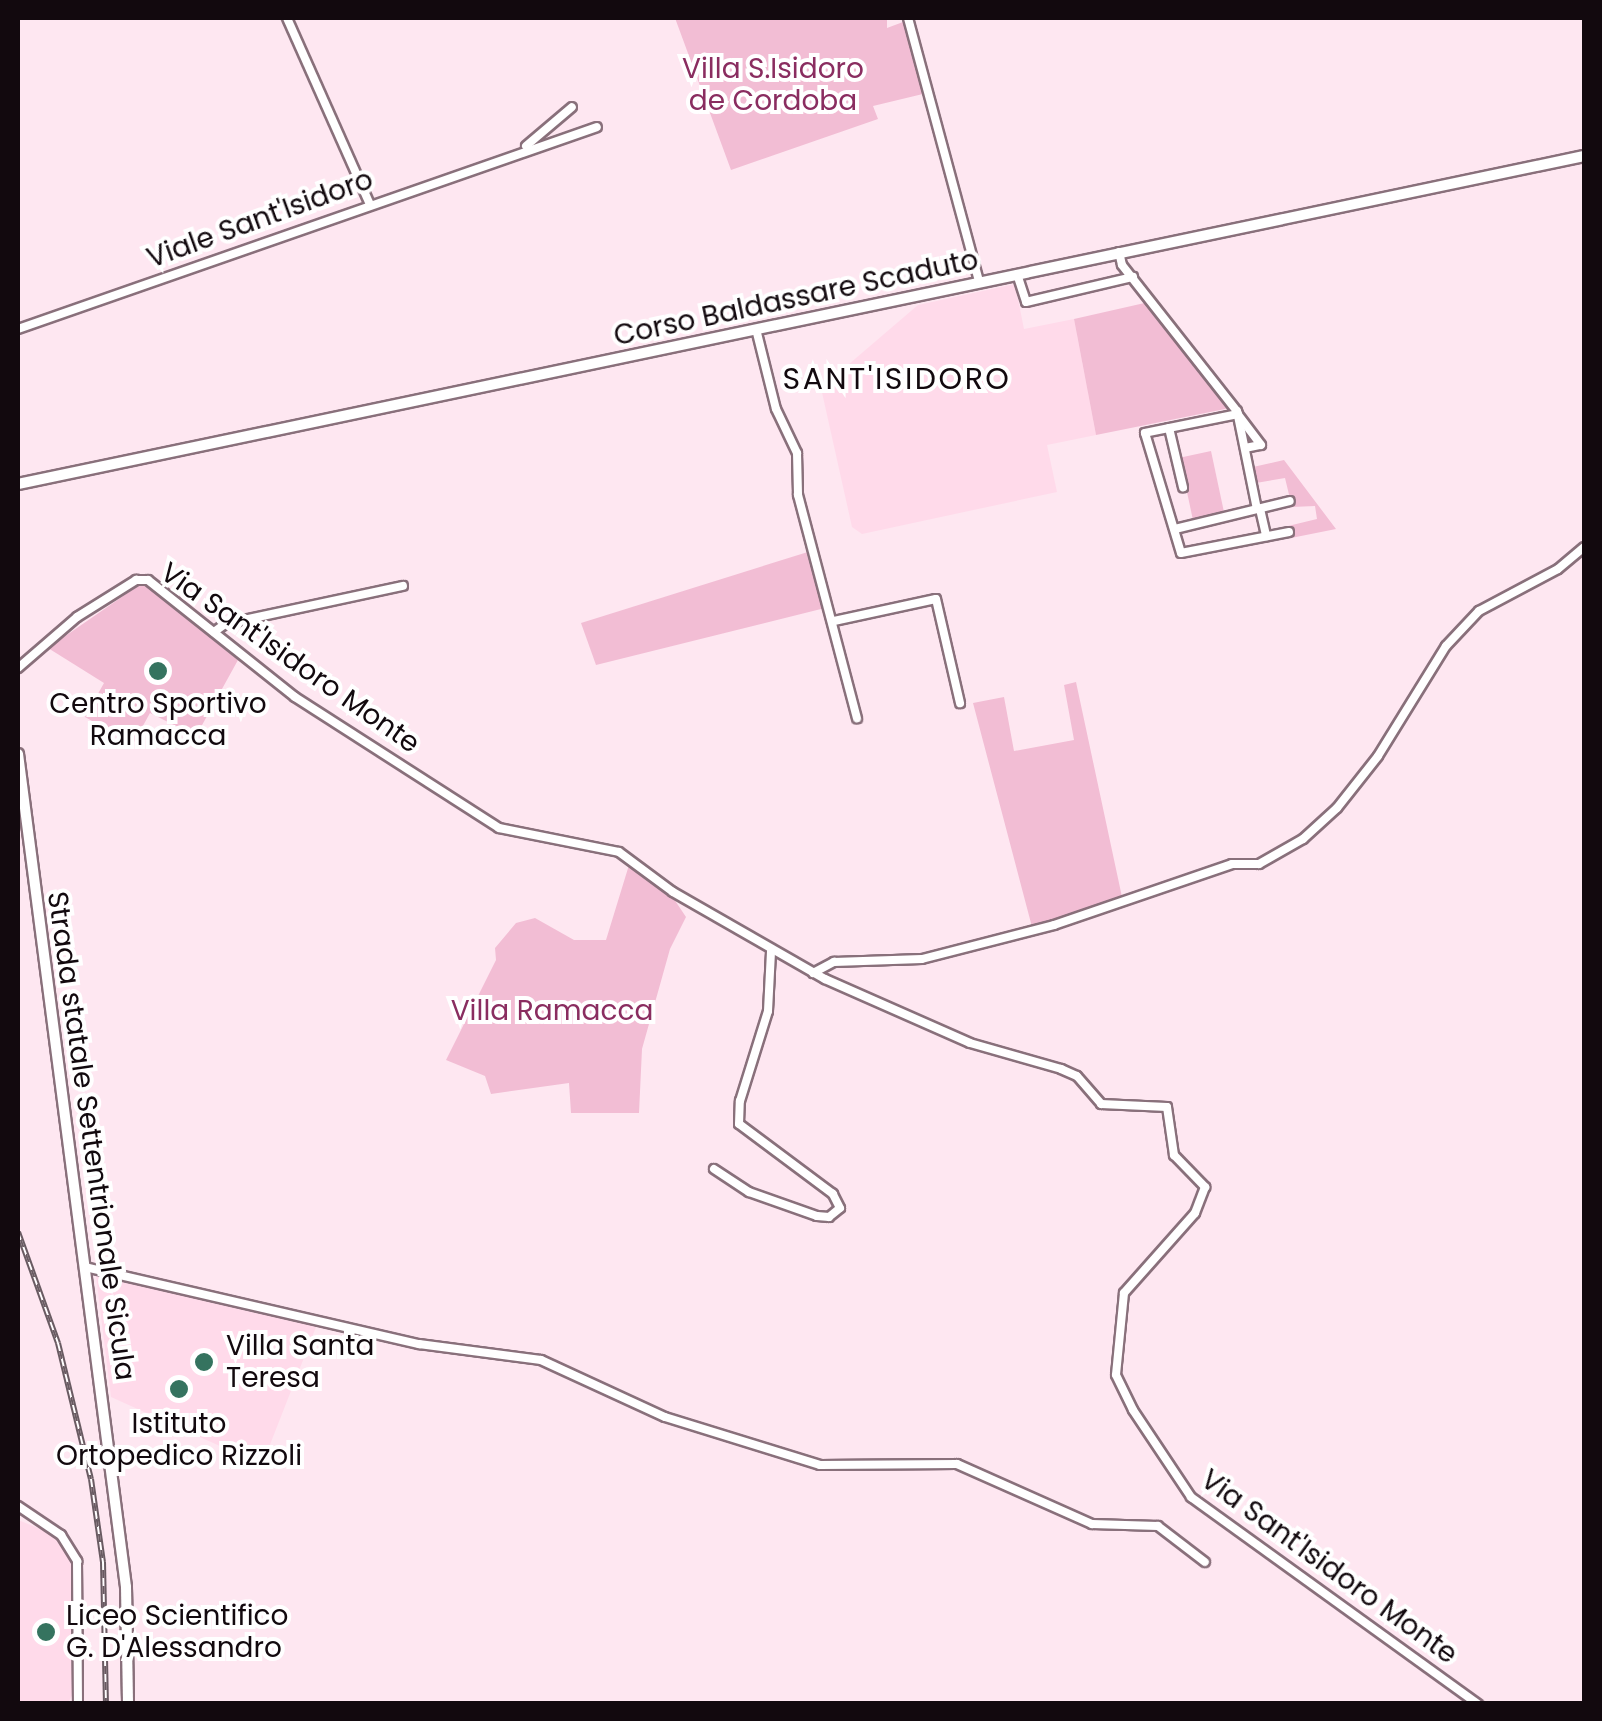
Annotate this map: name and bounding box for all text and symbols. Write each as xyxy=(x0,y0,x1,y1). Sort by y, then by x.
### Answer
park label: Villa S.Isidoro de Cordoba xyxy=(682,52,864,118)
street label: Viale Sant'Isidoro xyxy=(142,163,378,275)
street label: Corso Baldassare Scaduto xyxy=(611,243,981,353)
district label: SANT'ISIDORO xyxy=(783,361,1011,397)
street label: Via Sant'Isidoro Monte xyxy=(154,556,426,760)
marker: Centro Sportivo Ramacca xyxy=(147,660,169,682)
place label: Centro Sportivo Ramacca xyxy=(49,687,267,753)
street label: Strada statale Settentrionale Sicula xyxy=(40,889,142,1383)
park label: Villa Ramacca xyxy=(451,994,653,1028)
place label: Villa Santa Teresa xyxy=(226,1329,374,1395)
marker: Villa Santa Teresa xyxy=(191,1349,217,1375)
marker: Istituto Ortopedico Rizzoli xyxy=(166,1376,192,1402)
place label: Istituto Ortopedico Rizzoli xyxy=(56,1407,302,1473)
street label: Via Sant'Isidoro Monte xyxy=(1194,1463,1464,1671)
place label: Liceo Scientifico G. D'Alessandro xyxy=(66,1599,288,1665)
marker: Liceo Scientifico G. D'Alessandro xyxy=(35,1621,57,1643)

